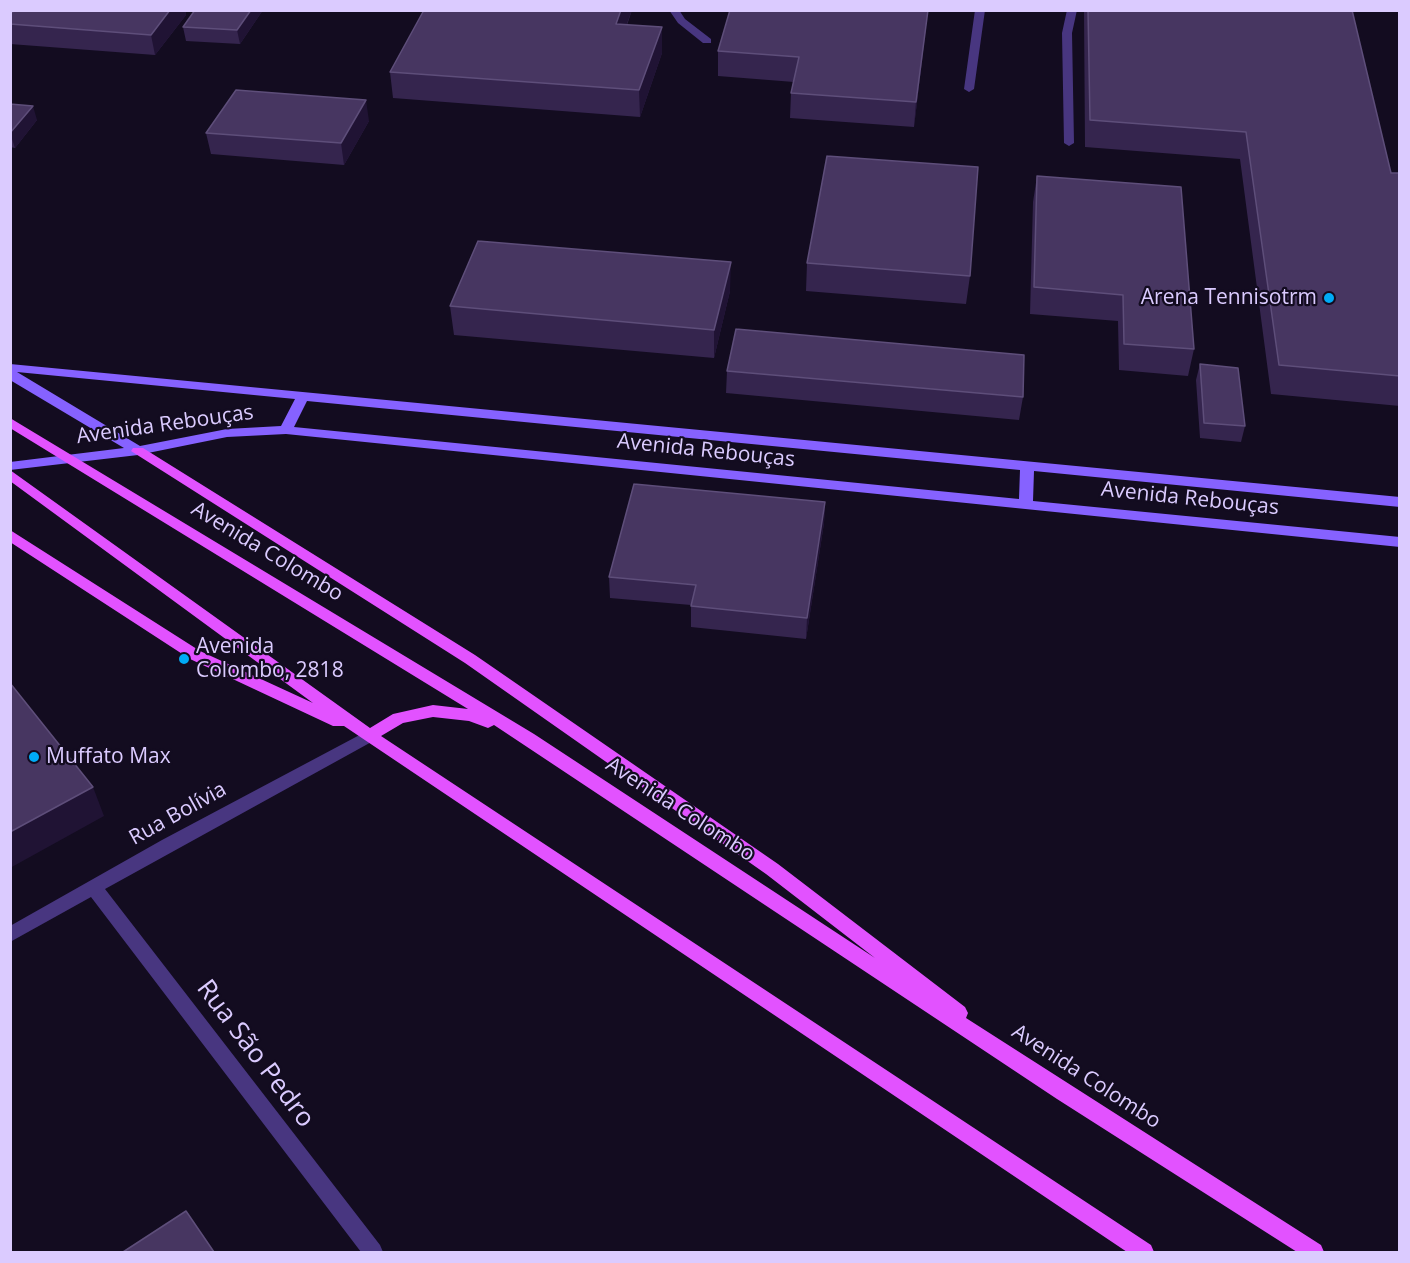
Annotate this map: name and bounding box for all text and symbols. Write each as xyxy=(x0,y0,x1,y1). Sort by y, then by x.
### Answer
place label: Arena Tennisotrm xyxy=(1141,285,1317,311)
marker: Arena Tennisotrm xyxy=(1322,291,1336,305)
street label: Avenida Rebouças xyxy=(75,400,255,450)
street label: Avenida Rebouças xyxy=(616,429,796,473)
street label: Avenida Rebouças xyxy=(1100,477,1280,521)
street label: Avenida Colombo xyxy=(187,497,347,607)
place label: Avenida Colombo, 2818 xyxy=(196,634,344,684)
marker: Avenida Colombo, 2818 xyxy=(177,652,191,666)
place label: Muffato Max xyxy=(46,744,171,770)
marker: Muffato Max xyxy=(27,750,41,764)
street label: Avenida Colombo xyxy=(601,752,759,868)
street label: Rua Bolívia xyxy=(125,777,231,851)
street label: Rua São Pedro xyxy=(189,974,321,1134)
street label: Avenida Colombo xyxy=(1007,1019,1165,1135)

